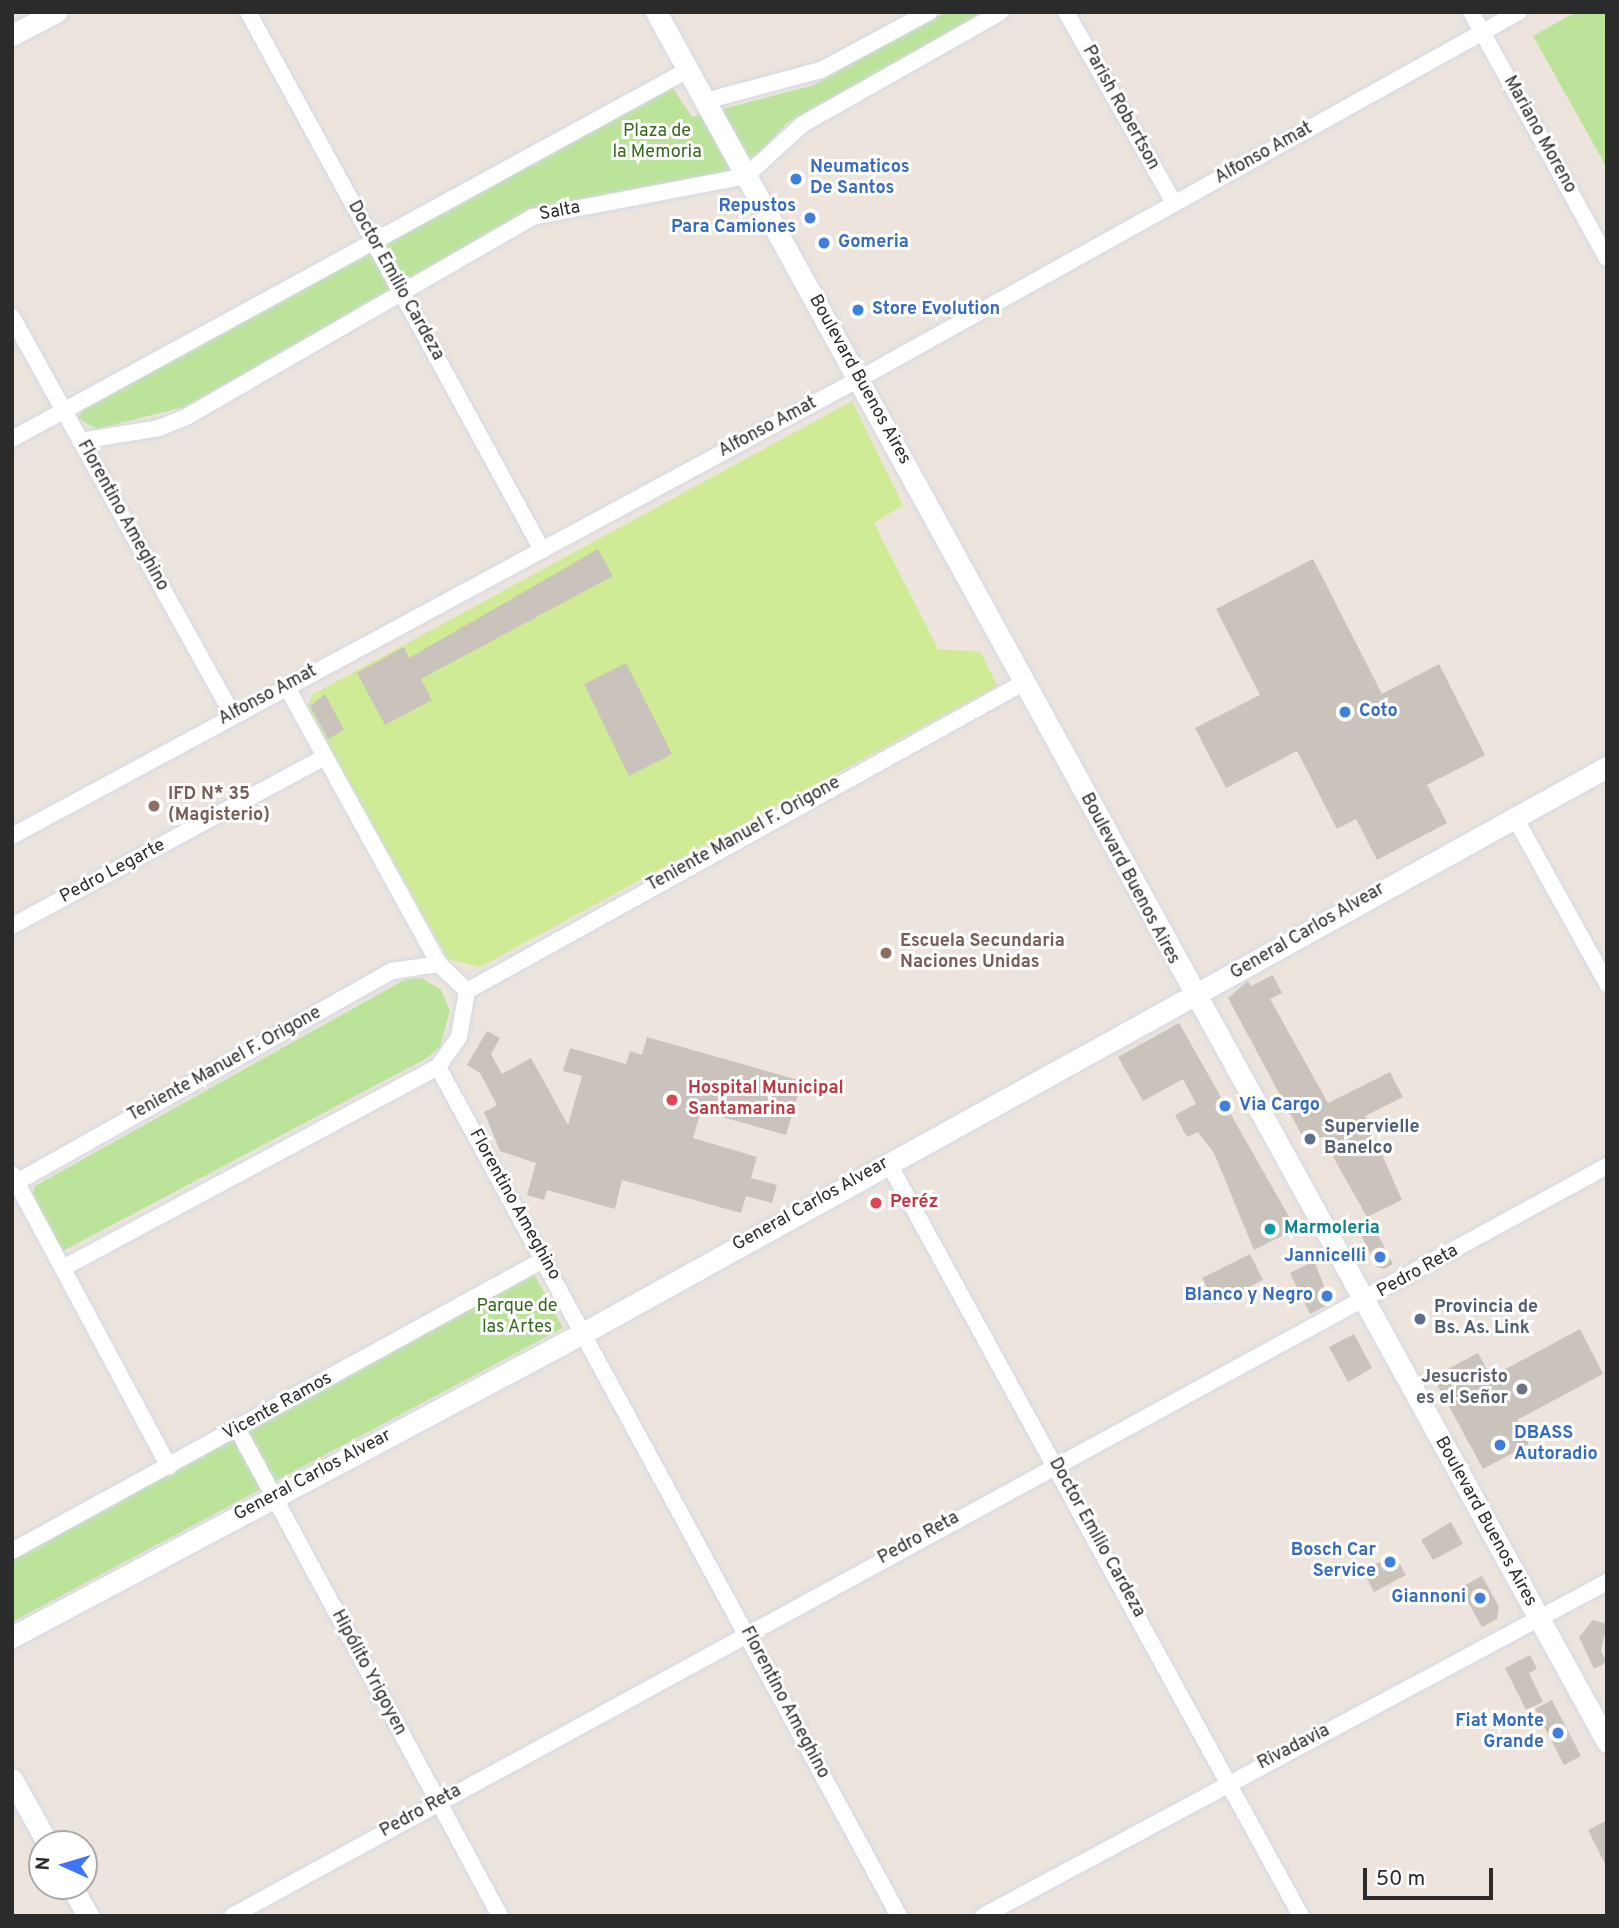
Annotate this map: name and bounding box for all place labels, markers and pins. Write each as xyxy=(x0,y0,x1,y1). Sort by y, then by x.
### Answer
place label: Neumaticos De Santos xyxy=(810,158,910,200)
marker: Neumaticos De Santos xyxy=(788,171,804,187)
place label: Repustos Para Camiones xyxy=(671,197,796,240)
marker: Repustos Para Camiones xyxy=(802,210,818,226)
place label: Gomeria xyxy=(838,232,909,254)
marker: Gomeria xyxy=(816,235,832,251)
place label: Store Evolution xyxy=(872,299,1000,321)
marker: Store Evolution xyxy=(850,302,866,318)
place label: Coto xyxy=(1359,701,1398,723)
marker: Coto xyxy=(1337,704,1353,720)
place label: IFD N* 35 (Magisterio) xyxy=(168,785,270,828)
marker: IFD N* 35 (Magisterio) xyxy=(146,798,162,814)
place label: Escuela Secundaria Naciones Unidas xyxy=(900,932,1065,974)
marker: Escuela Secundaria Naciones Unidas xyxy=(878,945,894,961)
place label: Hospital Municipal Santamarina xyxy=(688,1079,844,1122)
marker: Hospital Municipal Santamarina xyxy=(662,1090,682,1110)
place label: Via Cargo xyxy=(1239,1095,1320,1117)
marker: Via Cargo xyxy=(1217,1098,1233,1114)
place label: Supervielle Banelco xyxy=(1324,1118,1420,1160)
marker: Supervielle Banelco xyxy=(1302,1131,1318,1147)
place label: Peréz xyxy=(890,1192,938,1214)
marker: Peréz xyxy=(868,1195,884,1211)
place label: Marmoleria xyxy=(1284,1218,1380,1240)
marker: Marmoleria xyxy=(1262,1221,1278,1237)
place label: Jannicelli xyxy=(1284,1246,1366,1268)
marker: Jannicelli xyxy=(1372,1249,1388,1265)
place label: Blanco y Negro xyxy=(1184,1285,1313,1307)
marker: Blanco y Negro xyxy=(1319,1288,1335,1304)
place label: Provincia de Bs. As. Link xyxy=(1434,1298,1538,1340)
marker: Provincia de Bs. As. Link xyxy=(1412,1311,1428,1327)
place label: Jesucristo es el Señor xyxy=(1416,1368,1508,1410)
marker: Jesucristo es el Señor xyxy=(1514,1381,1530,1397)
place label: DBASS Autoradio xyxy=(1514,1424,1598,1466)
marker: DBASS Autoradio xyxy=(1492,1437,1508,1453)
place label: Bosch Car Service xyxy=(1291,1541,1376,1584)
marker: Bosch Car Service xyxy=(1382,1554,1398,1570)
place label: Giannoni xyxy=(1391,1587,1466,1609)
marker: Giannoni xyxy=(1472,1590,1488,1606)
place label: Fiat Monte Grande xyxy=(1455,1712,1544,1754)
marker: Fiat Monte Grande xyxy=(1550,1725,1566,1741)

